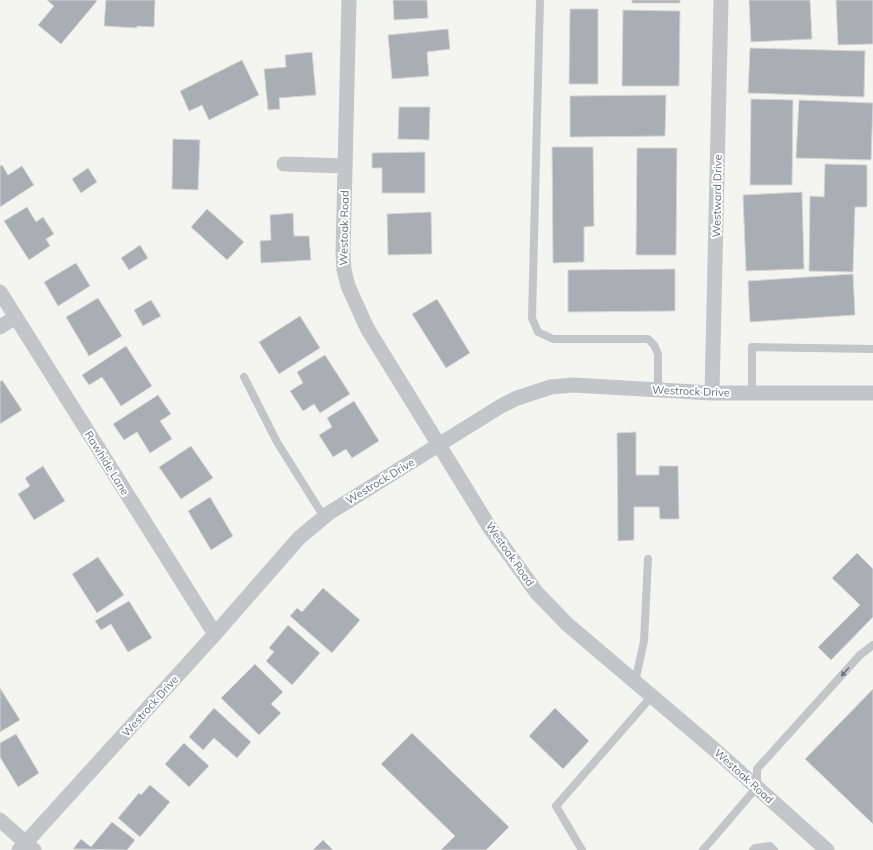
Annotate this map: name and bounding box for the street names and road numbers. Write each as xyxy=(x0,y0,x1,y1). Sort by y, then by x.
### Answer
street label: Westward Drive xyxy=(709,154,725,238)
street label: Westoak Road xyxy=(336,190,352,266)
street label: Westrock Drive xyxy=(652,383,730,399)
street label: Rawhide Lane xyxy=(82,428,132,498)
street label: Westrock Drive xyxy=(343,455,417,507)
street label: Westoak Road xyxy=(483,519,537,589)
street label: Westrock Drive xyxy=(119,672,181,740)
street label: Westoak Road xyxy=(711,746,777,806)

